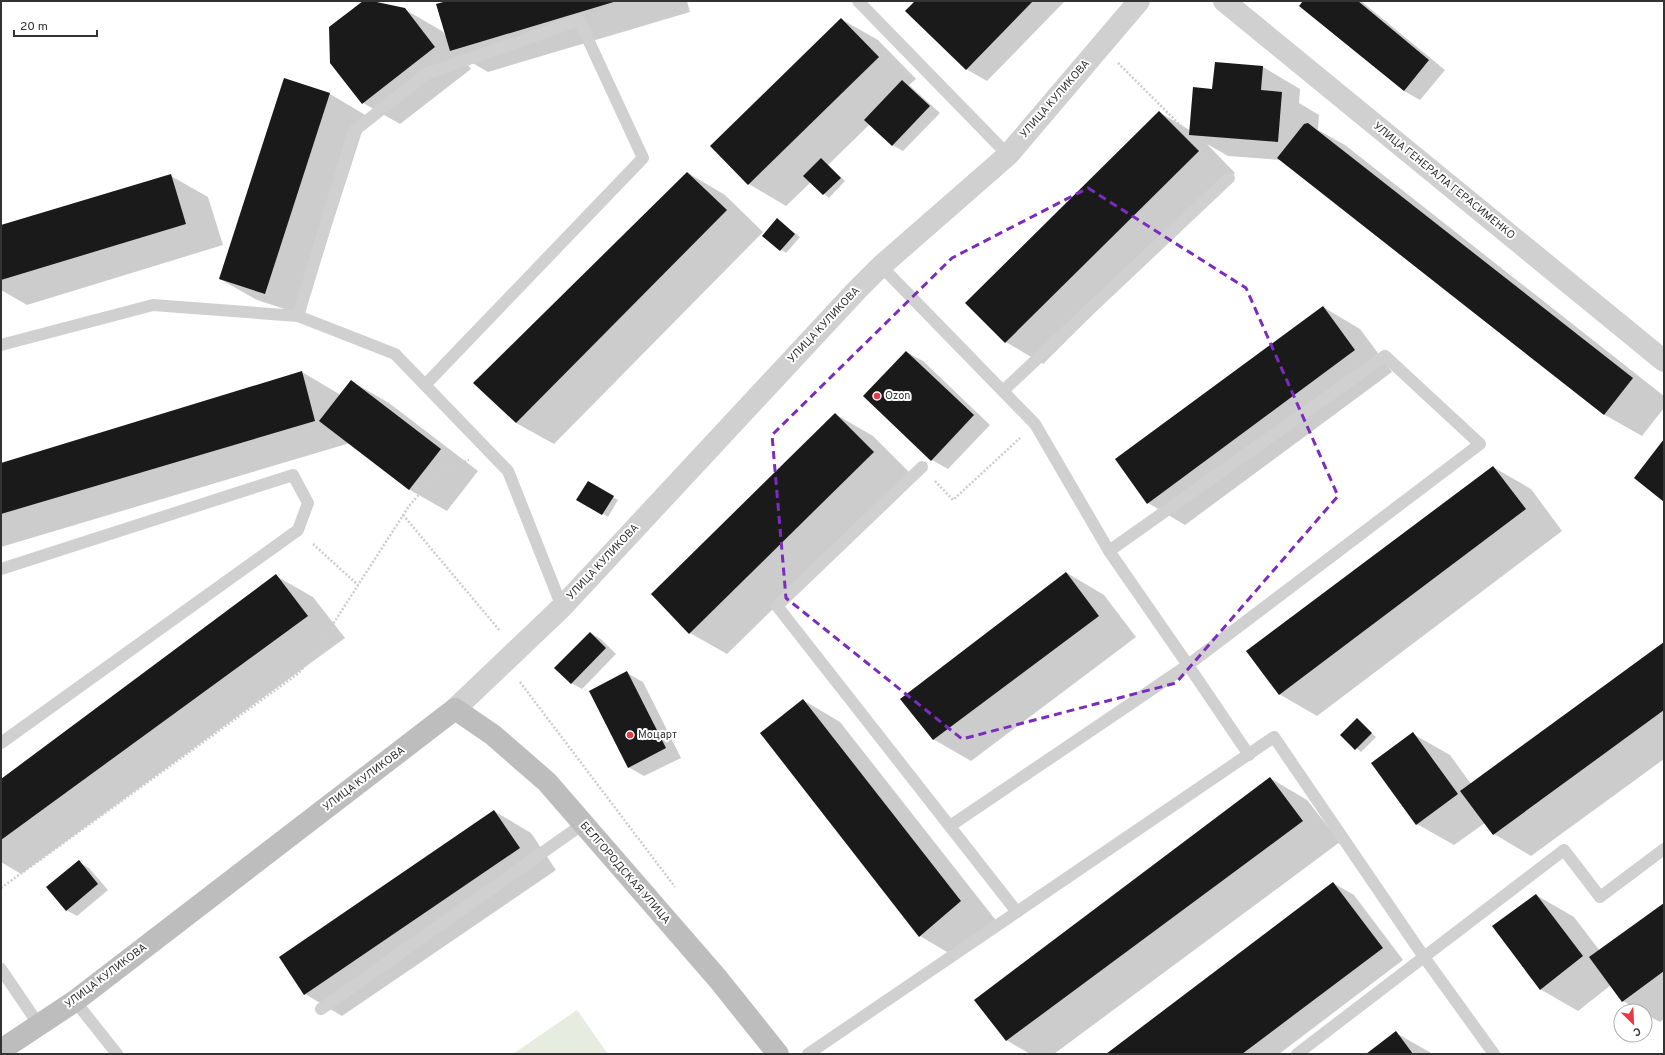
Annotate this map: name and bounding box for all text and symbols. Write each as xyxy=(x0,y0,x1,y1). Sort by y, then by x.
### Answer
scale bar xyxy=(14,12,97,38)
text: 20 m xyxy=(20,19,48,35)
street label: УЛИЦА КУЛИКОВА xyxy=(1017,57,1093,141)
street label: УЛИЦА ГЕНЕРАЛА ГЕРАСИМЕНКО xyxy=(1370,119,1518,243)
street label: УЛИЦА КУЛИКОВА xyxy=(785,284,863,366)
place label: Ozon xyxy=(885,389,911,403)
marker: Ozon xyxy=(872,391,882,401)
street label: УЛИЦА КУЛИКОВА xyxy=(564,521,642,603)
place label: Моцарт xyxy=(638,728,677,742)
marker: Моцарт xyxy=(625,730,635,740)
street label: УЛИЦА КУЛИКОВА xyxy=(320,744,408,814)
street label: БЕЛГОРОДСКАЯ УЛИЦА xyxy=(577,819,673,927)
street label: УЛИЦА КУЛИКОВА xyxy=(62,941,150,1011)
north arrow xyxy=(1613,1003,1653,1043)
text: С xyxy=(1631,1023,1643,1039)

